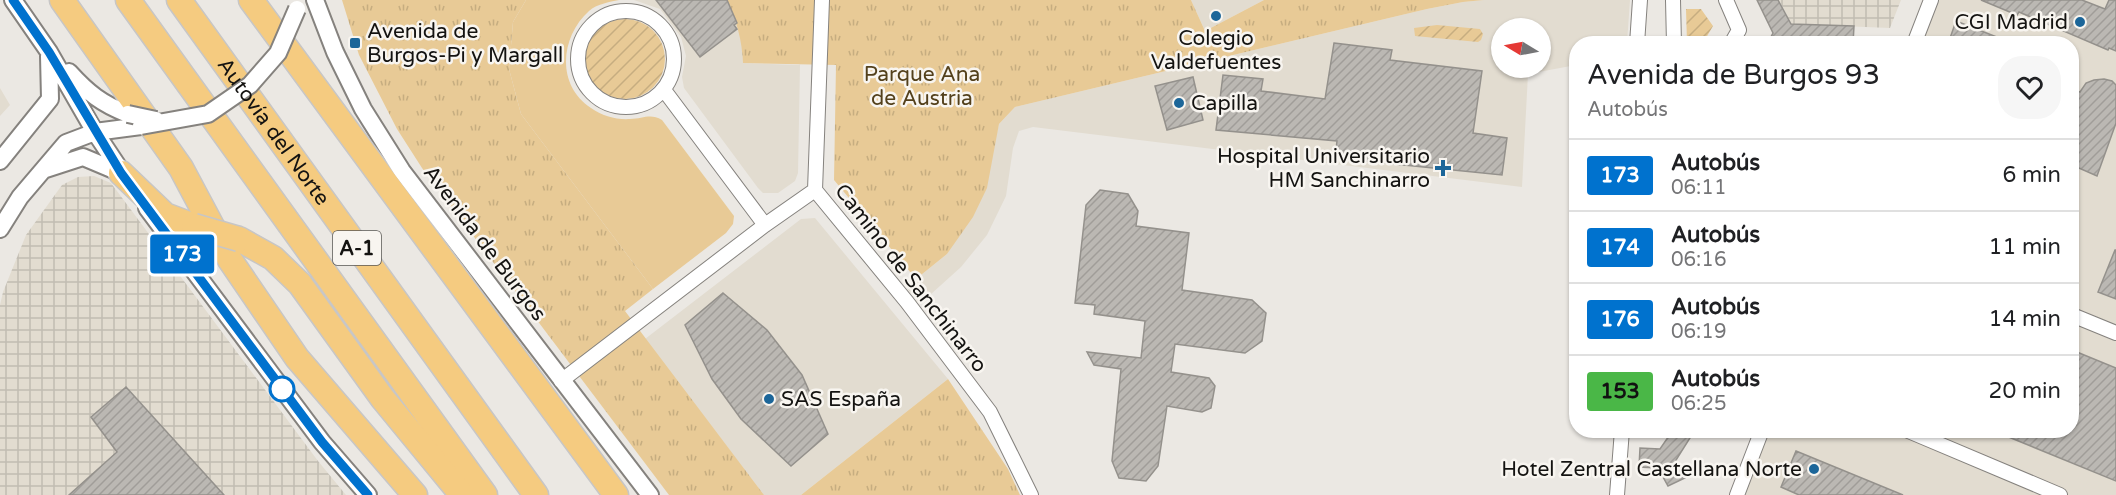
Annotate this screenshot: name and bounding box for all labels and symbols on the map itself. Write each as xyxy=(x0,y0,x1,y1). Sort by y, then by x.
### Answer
marker: Colegio Valdefuentes xyxy=(1209,9,1223,23)
place label: CGI Madrid xyxy=(1955,10,2068,35)
marker: CGI Madrid xyxy=(2073,15,2087,29)
north arrow xyxy=(1491,18,1551,78)
place label: Avenida de Burgos-Pi y Margall xyxy=(367,19,563,68)
place label: Colegio Valdefuentes xyxy=(1151,26,1281,75)
marker: Avenida de Burgos-Pi y Margall xyxy=(348,36,362,50)
street label: Autovía del Norte xyxy=(212,53,335,210)
park label: Parque Ana de Austria xyxy=(864,62,980,111)
place label: Capilla xyxy=(1191,91,1258,116)
marker: Capilla xyxy=(1172,96,1186,110)
place label: Hospital Universitario HM Sanchinarro xyxy=(1217,144,1430,193)
marker: Hospital Universitario HM Sanchinarro xyxy=(1434,159,1452,177)
street label: Avenida de Burgos xyxy=(418,161,551,326)
street label: Camino de Sanchinarro xyxy=(829,179,992,378)
road number: A-1 xyxy=(333,231,381,265)
line badge: 173 xyxy=(148,234,216,274)
unlabelled marker xyxy=(269,376,295,402)
place label: SAS España xyxy=(781,387,901,412)
marker: SAS España xyxy=(762,392,776,406)
place label: Hotel Zentral Castellana Norte xyxy=(1501,457,1802,482)
marker: Hotel Zentral Castellana Norte xyxy=(1807,462,1821,476)

